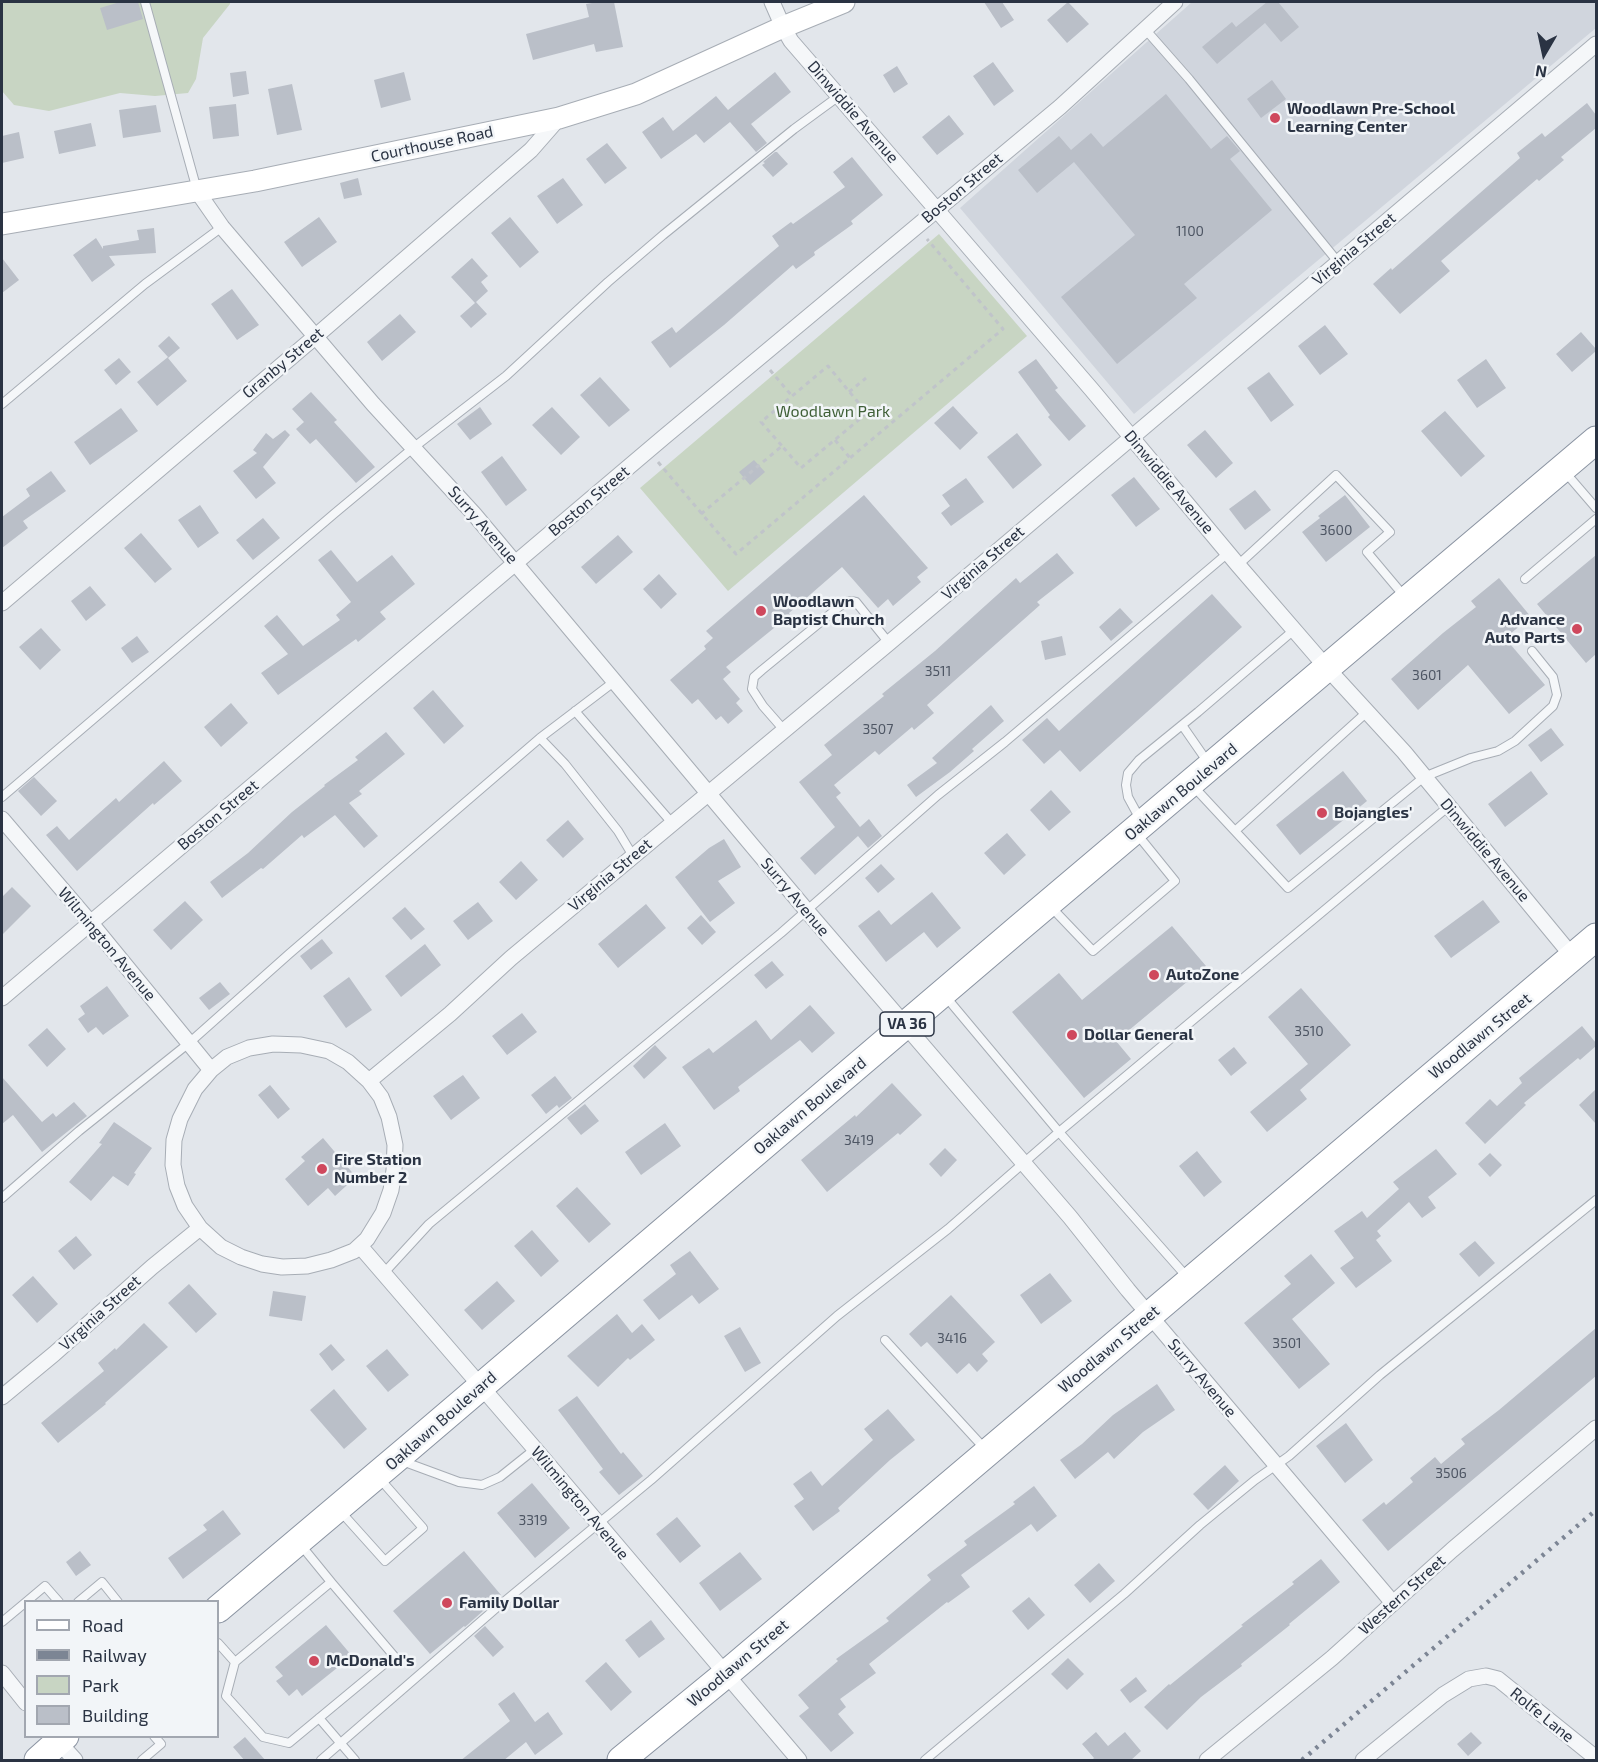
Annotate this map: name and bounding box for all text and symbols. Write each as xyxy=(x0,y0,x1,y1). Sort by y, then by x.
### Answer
north arrow xyxy=(1514,24,1574,84)
street label: Dinwiddie Avenue xyxy=(803,57,903,167)
text: N xyxy=(1534,62,1548,83)
place label: Woodlawn Pre-School Learning Center xyxy=(1287,99,1455,137)
marker: Woodlawn Pre-School Learning Center xyxy=(1268,111,1282,125)
street label: Courthouse Road xyxy=(369,122,495,166)
street label: Boston Street xyxy=(918,149,1006,227)
street label: Virginia Street xyxy=(1308,209,1400,289)
house number: 1100 xyxy=(1176,223,1204,239)
street label: Granby Street xyxy=(238,323,328,403)
park label: Woodlawn Park xyxy=(776,402,890,422)
street label: Dinwiddie Avenue xyxy=(1120,426,1218,538)
street label: Boston Street xyxy=(545,462,633,540)
street label: Surry Avenue xyxy=(444,482,522,568)
street label: Virginia Street xyxy=(938,522,1028,604)
house number: 3600 xyxy=(1320,522,1352,538)
place label: Woodlawn Baptist Church xyxy=(773,592,884,630)
marker: Woodlawn Baptist Church xyxy=(754,604,768,618)
place label: Advance Auto Parts xyxy=(1485,610,1565,648)
marker: Advance Auto Parts xyxy=(1570,622,1584,636)
house number: 3511 xyxy=(925,663,951,679)
house number: 3601 xyxy=(1412,667,1442,683)
house number: 3507 xyxy=(863,721,893,737)
street label: Oaklawn Boulevard xyxy=(1121,739,1241,845)
street label: Boston Street xyxy=(174,776,262,854)
street label: Dinwiddie Avenue xyxy=(1436,794,1534,906)
place label: Bojangles' xyxy=(1334,803,1412,823)
marker: Bojangles' xyxy=(1315,806,1329,820)
street label: Virginia Street xyxy=(564,835,656,915)
street label: Surry Avenue xyxy=(757,854,833,940)
street label: Wilmington Avenue xyxy=(54,884,160,1004)
place label: AutoZone xyxy=(1166,965,1239,985)
marker: AutoZone xyxy=(1147,968,1161,982)
street label: Woodlawn Street xyxy=(1425,989,1535,1083)
road number: VA 36 xyxy=(880,1012,934,1036)
house number: 3510 xyxy=(1294,1023,1324,1039)
place label: Dollar General xyxy=(1084,1025,1193,1045)
marker: Dollar General xyxy=(1065,1028,1079,1042)
street label: Oaklawn Boulevard xyxy=(750,1053,870,1159)
house number: 3419 xyxy=(844,1132,874,1148)
place label: Fire Station Number 2 xyxy=(334,1150,422,1188)
marker: Fire Station Number 2 xyxy=(315,1162,329,1176)
street label: Virginia Street xyxy=(55,1271,145,1355)
street label: Woodlawn Street xyxy=(1054,1301,1164,1397)
house number: 3416 xyxy=(937,1330,967,1346)
street label: Surry Avenue xyxy=(1164,1335,1240,1421)
house number: 3501 xyxy=(1272,1335,1302,1351)
street label: Oaklawn Boulevard xyxy=(381,1367,501,1475)
street label: Wilmington Avenue xyxy=(527,1443,633,1563)
house number: 3506 xyxy=(1435,1465,1467,1481)
house number: 3319 xyxy=(518,1512,548,1528)
street label: Western Street xyxy=(1355,1551,1449,1639)
place label: Family Dollar xyxy=(459,1593,559,1613)
marker: Family Dollar xyxy=(440,1596,454,1610)
legend xyxy=(24,1600,219,1738)
text: Road xyxy=(82,1614,123,1636)
street label: Woodlawn Street xyxy=(683,1615,793,1711)
text: Railway xyxy=(82,1644,147,1666)
place label: McDonald's xyxy=(326,1651,415,1671)
marker: McDonald's xyxy=(307,1654,321,1668)
text: Park xyxy=(82,1674,119,1696)
street label: Rolfe Lane xyxy=(1506,1683,1578,1747)
text: Building xyxy=(82,1704,149,1726)

